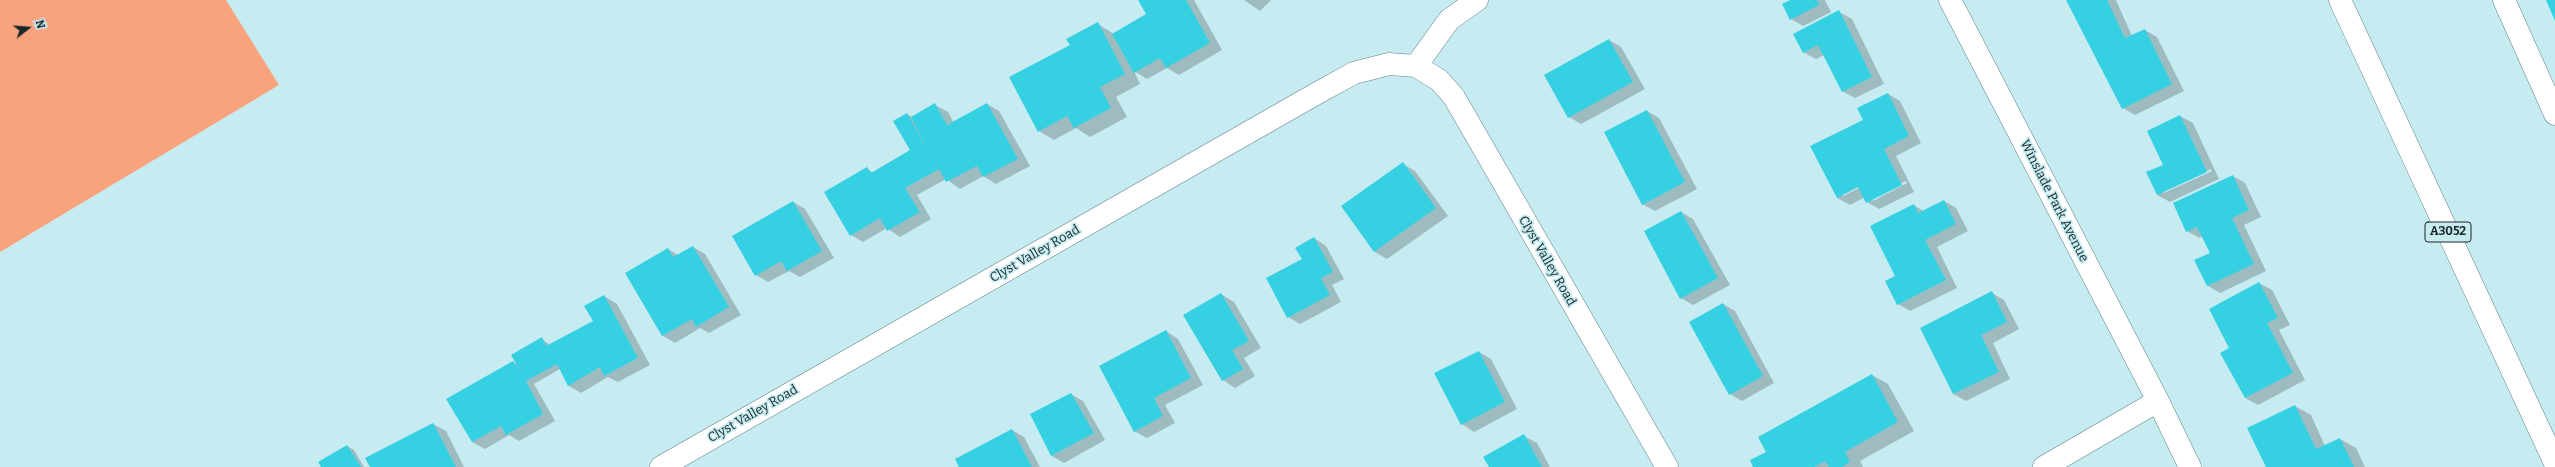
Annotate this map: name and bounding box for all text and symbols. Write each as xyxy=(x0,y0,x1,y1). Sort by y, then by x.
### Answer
north arrow xyxy=(8,8,48,48)
text: N xyxy=(32,18,47,30)
street label: Winslade Park Avenue xyxy=(2016,137,2092,265)
street label: Clyst Valley Road xyxy=(1515,213,1579,309)
street label: Clyst Valley Road xyxy=(987,222,1083,286)
road number: A3052 xyxy=(2425,222,2471,242)
street label: Clyst Valley Road xyxy=(705,382,801,446)

